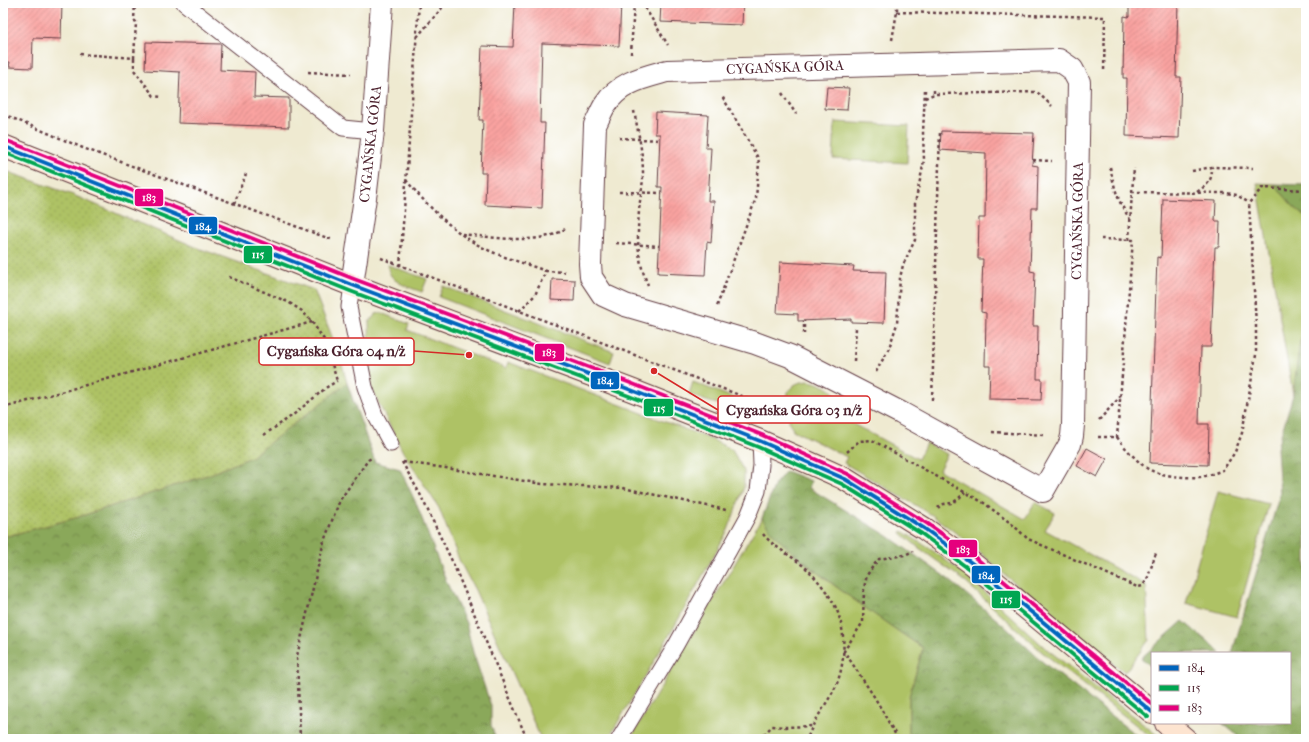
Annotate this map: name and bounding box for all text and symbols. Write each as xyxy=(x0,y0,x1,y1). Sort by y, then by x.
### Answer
street label: CYGAŃSKA GÓRA xyxy=(726,56,845,78)
street label: CYGAŃSKA GÓRA xyxy=(355,84,385,203)
street label: CYGAŃSKA GÓRA xyxy=(1067,161,1087,280)
line badge: 183 xyxy=(134,188,164,207)
text: 183 xyxy=(142,191,156,204)
line badge: 184 xyxy=(188,216,218,235)
text: 184 xyxy=(195,220,211,233)
line badge: 115 xyxy=(243,245,273,264)
text: 115 xyxy=(252,248,265,261)
callout: Cygańska Góra 04 n/ż xyxy=(259,338,414,365)
text: Cygańska Góra 04 n/ż xyxy=(267,342,406,360)
line badge: 183 xyxy=(534,343,565,362)
text: 183 xyxy=(542,346,556,359)
line badge: 184 xyxy=(590,371,620,390)
text: 184 xyxy=(597,374,613,387)
callout: Cygańska Góra 03 n/ż xyxy=(718,396,870,423)
line badge: 115 xyxy=(643,398,674,417)
text: Cygańska Góra 03 n/ż xyxy=(726,401,862,419)
text: 115 xyxy=(653,402,666,415)
line badge: 183 xyxy=(948,539,978,558)
text: 183 xyxy=(956,543,970,556)
line badge: 184 xyxy=(971,565,1001,584)
text: 184 xyxy=(978,569,994,582)
line badge: 115 xyxy=(991,590,1021,609)
text: 115 xyxy=(1000,593,1013,606)
legend xyxy=(1151,652,1291,724)
text: 184 xyxy=(1187,661,1205,675)
text: 115 xyxy=(1187,681,1201,695)
text: 183 xyxy=(1187,701,1202,715)

